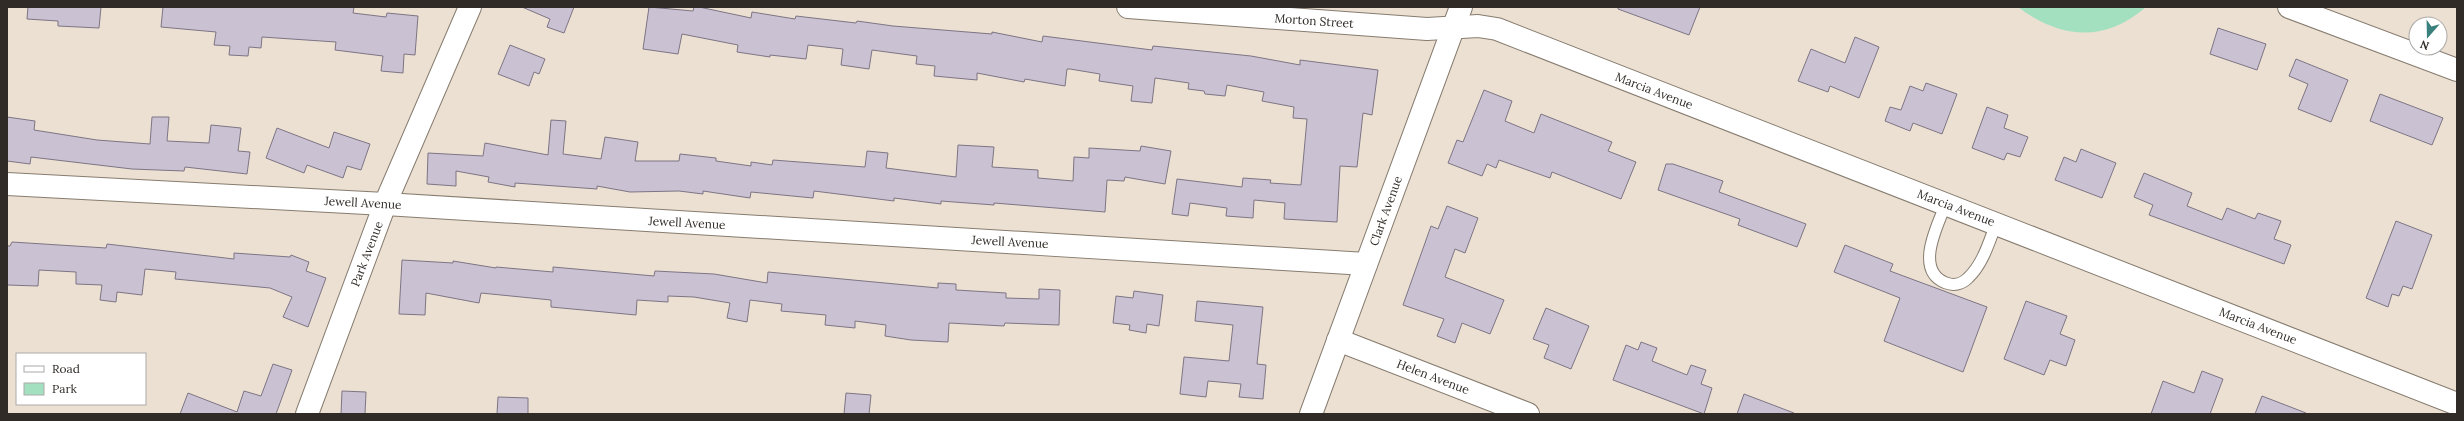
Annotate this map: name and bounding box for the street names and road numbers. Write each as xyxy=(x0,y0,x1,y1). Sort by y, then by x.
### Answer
street label: Morton Street xyxy=(1274,10,1354,31)
street label: Marcia Avenue xyxy=(1613,69,1696,112)
street label: Clark Avenue xyxy=(1366,173,1405,248)
street label: Marcia Avenue xyxy=(1915,186,1998,229)
street label: Jewell Avenue xyxy=(323,193,402,212)
street label: Jewell Avenue xyxy=(647,213,726,232)
street label: Park Avenue xyxy=(347,219,386,289)
street label: Jewell Avenue xyxy=(970,232,1049,251)
street label: Marcia Avenue xyxy=(2217,304,2300,347)
street label: Helen Avenue xyxy=(1395,356,1472,397)

